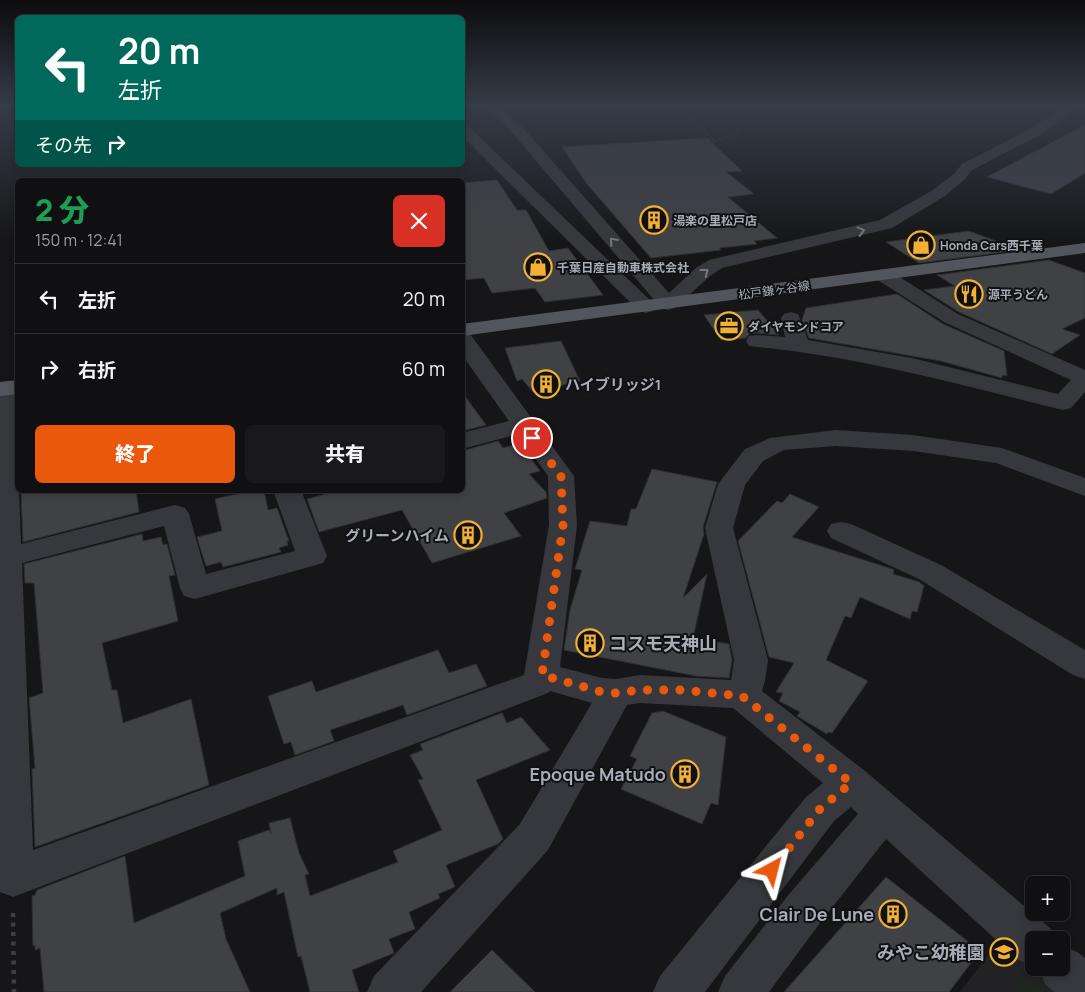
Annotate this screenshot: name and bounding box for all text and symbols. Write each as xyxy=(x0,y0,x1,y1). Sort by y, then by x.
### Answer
text: 20 m xyxy=(118,27,200,75)
icon: left xyxy=(35,35,100,100)
text: 左折 xyxy=(118,75,162,105)
icon: right xyxy=(102,130,130,158)
text: その先 xyxy=(35,132,92,158)
text: 2 分 xyxy=(35,189,89,230)
button: close xyxy=(393,195,445,247)
building icon: 湯楽の里松戸店 xyxy=(639,205,669,235)
place label: 湯楽の里松戸店 xyxy=(673,212,757,229)
one-way arrow xyxy=(856,226,865,237)
text: 150 m · 12:41 xyxy=(35,229,123,251)
shop icon: Honda Cars西千葉 xyxy=(906,230,936,260)
one-way arrow xyxy=(610,237,619,246)
place label: Honda Cars西千葉 xyxy=(940,237,1043,254)
shop icon: 千葉日産自動車株式会社 xyxy=(523,252,553,282)
place label: 千葉日産自動車株式会社 xyxy=(557,259,689,276)
one-way arrow xyxy=(699,270,708,278)
street label: 松戸鎌ヶ谷線 xyxy=(737,277,811,303)
restaurant icon: 源平うどん xyxy=(954,279,984,309)
icon: left xyxy=(35,285,63,313)
text: 20 m xyxy=(403,286,445,312)
place label: 源平うどん xyxy=(988,286,1048,303)
text: 左折 xyxy=(78,287,116,313)
office icon: ダイヤモンドコア xyxy=(714,311,744,341)
place label: ダイヤモンドコア xyxy=(748,318,844,335)
icon: right xyxy=(35,355,63,383)
text: 60 m xyxy=(402,356,445,382)
text: 右折 xyxy=(78,357,116,383)
building icon: ハイブリッジ1 xyxy=(531,369,561,399)
place label: ハイブリッジ1 xyxy=(565,374,661,395)
pin xyxy=(511,417,553,459)
icon: arrive xyxy=(518,424,546,452)
button: 終了 xyxy=(35,425,235,483)
button: 共有 xyxy=(245,425,445,483)
building icon: グリーンハイム xyxy=(453,520,483,550)
place label: グリーンハイム xyxy=(345,525,449,546)
building icon: コスモ天神山 xyxy=(575,628,605,658)
place label: コスモ天神山 xyxy=(609,631,717,655)
building icon: Epoque Matudo xyxy=(670,759,700,789)
place label: Epoque Matudo xyxy=(529,762,666,786)
position arrow xyxy=(745,843,797,895)
map controls xyxy=(1025,876,1070,976)
button: + xyxy=(1025,876,1070,921)
building icon: Clair De Lune xyxy=(878,899,908,929)
place label: Clair De Lune xyxy=(760,902,874,926)
button: − xyxy=(1025,931,1070,976)
school or university icon: みやこ幼稚園 xyxy=(989,937,1019,967)
place label: みやこ幼稚園 xyxy=(877,940,985,964)

